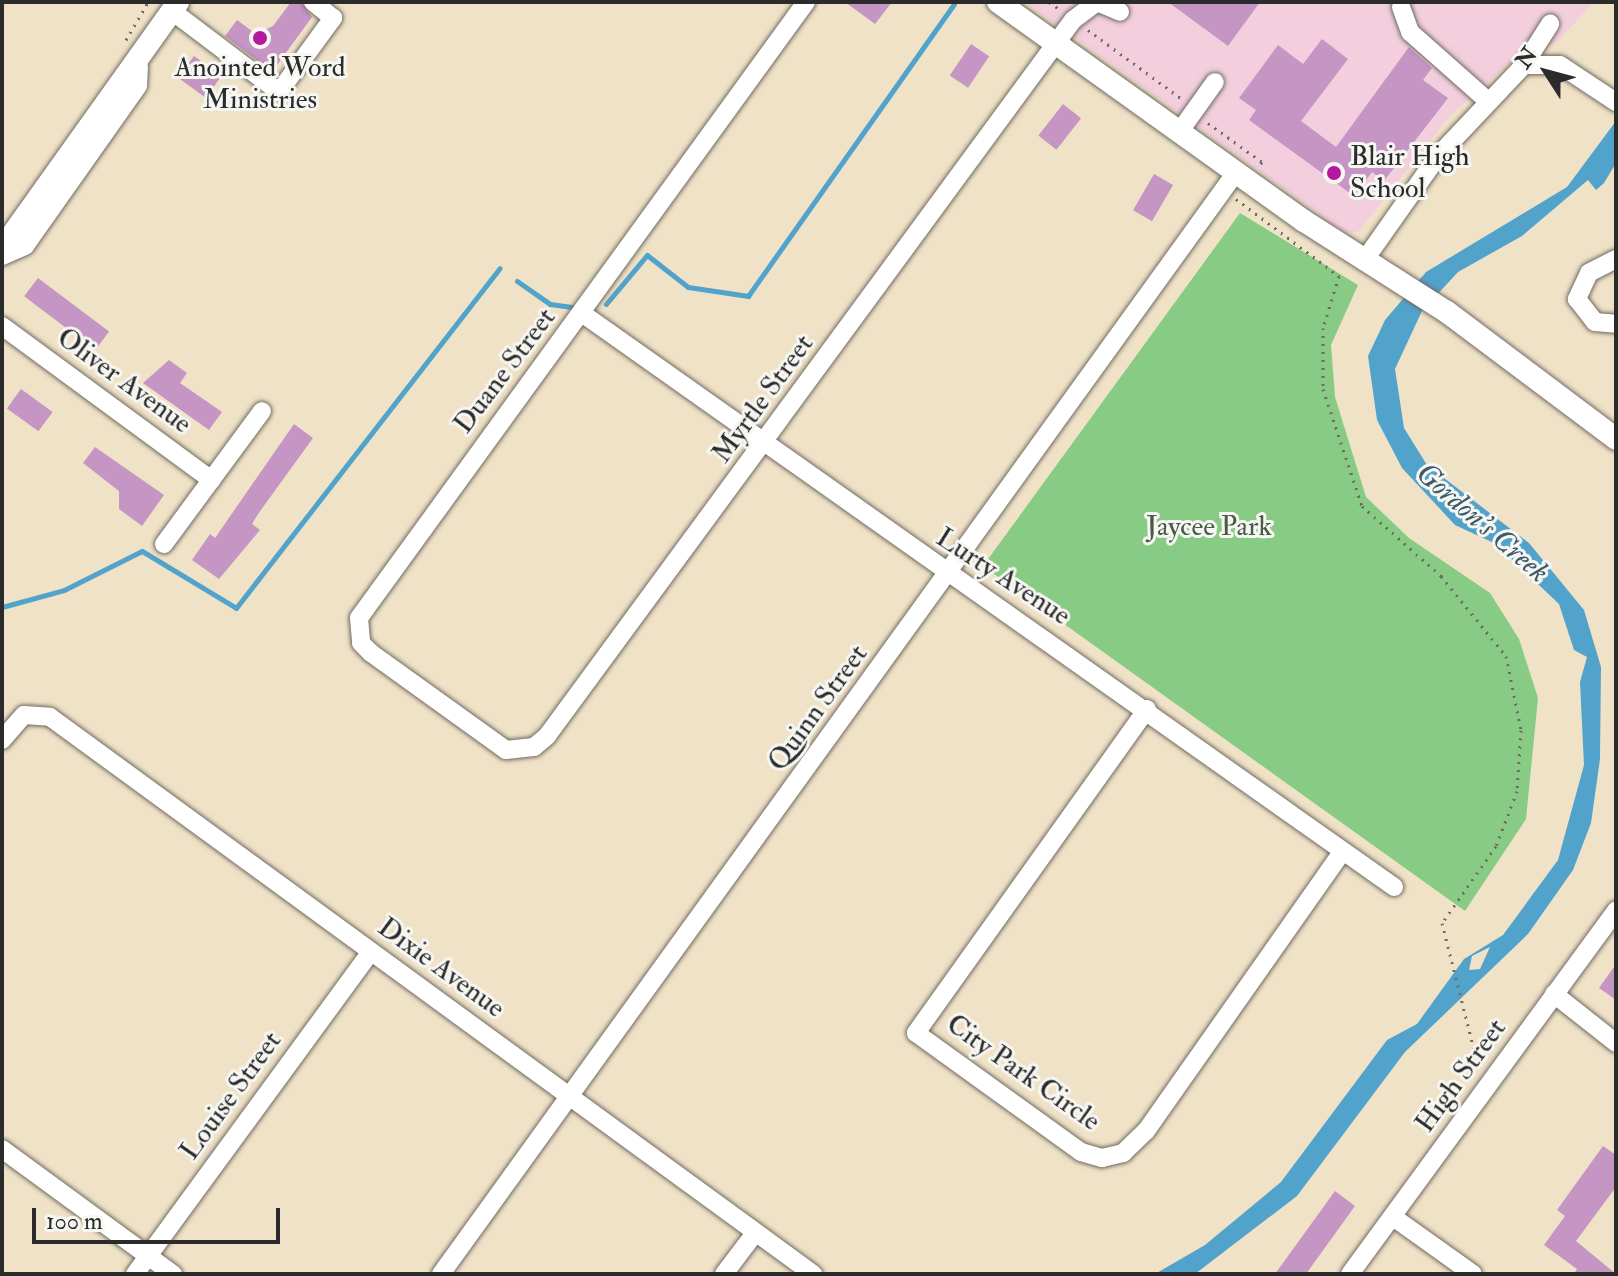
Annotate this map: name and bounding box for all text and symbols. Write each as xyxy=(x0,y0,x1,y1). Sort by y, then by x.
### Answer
marker: Anointed Word Ministries xyxy=(251,29,269,47)
north arrow xyxy=(1506,32,1586,112)
text: N xyxy=(1509,42,1544,74)
place label: Anointed Word Ministries xyxy=(174,51,346,117)
place label: Blair High School xyxy=(1350,140,1470,206)
marker: Blair High School xyxy=(1325,164,1343,182)
street label: Duane Street xyxy=(447,302,563,440)
street label: Oliver Avenue xyxy=(50,321,198,441)
street label: Myrtle Street xyxy=(705,328,821,470)
water label: Gordon's Creek xyxy=(1408,456,1556,590)
park label: Jaycee Park xyxy=(1146,510,1272,544)
street label: Lurty Avenue xyxy=(929,521,1077,633)
street label: Quinn Street xyxy=(761,638,875,778)
street label: Dixie Avenue xyxy=(371,911,511,1025)
street label: City Park Circle xyxy=(940,1008,1106,1138)
street label: High Street xyxy=(1409,1013,1513,1139)
street label: Louise Street xyxy=(173,1025,289,1167)
scale bar xyxy=(36,1192,284,1242)
text: 100 m xyxy=(46,1206,103,1237)

